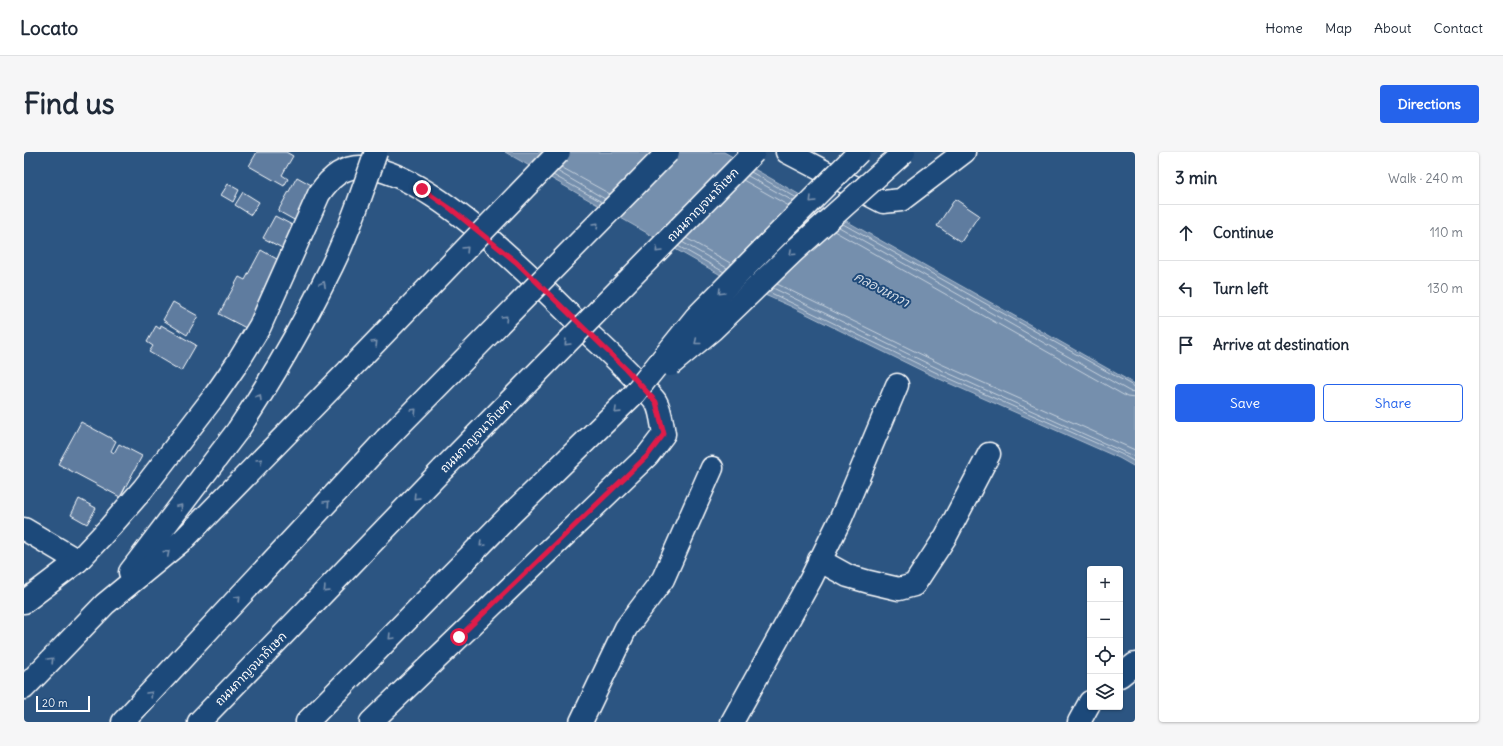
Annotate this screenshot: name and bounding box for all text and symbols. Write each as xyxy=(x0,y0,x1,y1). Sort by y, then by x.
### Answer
text: Locato xyxy=(20,16,78,40)
text: Home xyxy=(1265,19,1303,37)
text: Map xyxy=(1325,19,1352,37)
text: About xyxy=(1374,19,1412,37)
text: Contact xyxy=(1434,19,1483,37)
button: Directions xyxy=(1380,85,1479,123)
text: Find us xyxy=(24,86,115,122)
street label: ถนนกาญจนาภิเษก xyxy=(664,165,742,245)
text: 3 min xyxy=(1175,167,1217,189)
text: Walk · 240 m xyxy=(1388,170,1463,187)
route end xyxy=(413,180,431,198)
one-way arrow xyxy=(809,195,817,203)
one-way arrow xyxy=(591,222,599,230)
icon: ahead xyxy=(1175,222,1197,244)
text: Continue xyxy=(1213,223,1274,242)
text: 110 m xyxy=(1430,224,1463,241)
one-way arrow xyxy=(655,245,663,253)
one-way arrow xyxy=(461,246,469,254)
one-way arrow xyxy=(789,248,797,256)
water label: คลองหกวา xyxy=(851,268,913,312)
icon: left xyxy=(1175,278,1197,300)
text: Turn left xyxy=(1213,279,1268,298)
text: 130 m xyxy=(1427,280,1463,297)
one-way arrow xyxy=(318,281,325,288)
one-way arrow xyxy=(718,287,726,295)
one-way arrow xyxy=(500,315,508,323)
icon: arrive xyxy=(1175,334,1197,356)
text: Arrive at destination xyxy=(1213,335,1349,354)
one-way arrow xyxy=(564,338,572,346)
one-way arrow xyxy=(695,338,702,345)
one-way arrow xyxy=(371,340,378,348)
button: Save xyxy=(1175,384,1315,422)
button: Share xyxy=(1323,384,1463,422)
one-way arrow xyxy=(254,394,262,401)
street label: ถนนกาญจนาภิเษก xyxy=(437,396,515,476)
one-way arrow xyxy=(614,406,622,414)
one-way arrow xyxy=(409,408,417,416)
one-way arrow xyxy=(255,458,263,466)
one-way arrow xyxy=(414,492,421,500)
one-way arrow xyxy=(322,500,329,508)
one-way arrow xyxy=(176,504,183,511)
one-way arrow xyxy=(479,539,487,547)
one-way arrow xyxy=(163,550,170,557)
map controls xyxy=(1087,566,1123,710)
button: + xyxy=(1087,566,1123,602)
one-way arrow xyxy=(324,586,331,593)
one-way arrow xyxy=(233,596,240,603)
button: − xyxy=(1087,602,1123,638)
route start xyxy=(450,628,468,646)
street label: ถนนกาญจนาภิเษก xyxy=(212,629,290,709)
one-way arrow xyxy=(388,632,396,640)
button: locate xyxy=(1087,638,1123,674)
one-way arrow xyxy=(46,657,54,665)
button: layers xyxy=(1087,674,1123,710)
one-way arrow xyxy=(145,691,153,699)
scale bar xyxy=(36,694,90,713)
text: 20 m xyxy=(42,696,68,710)

